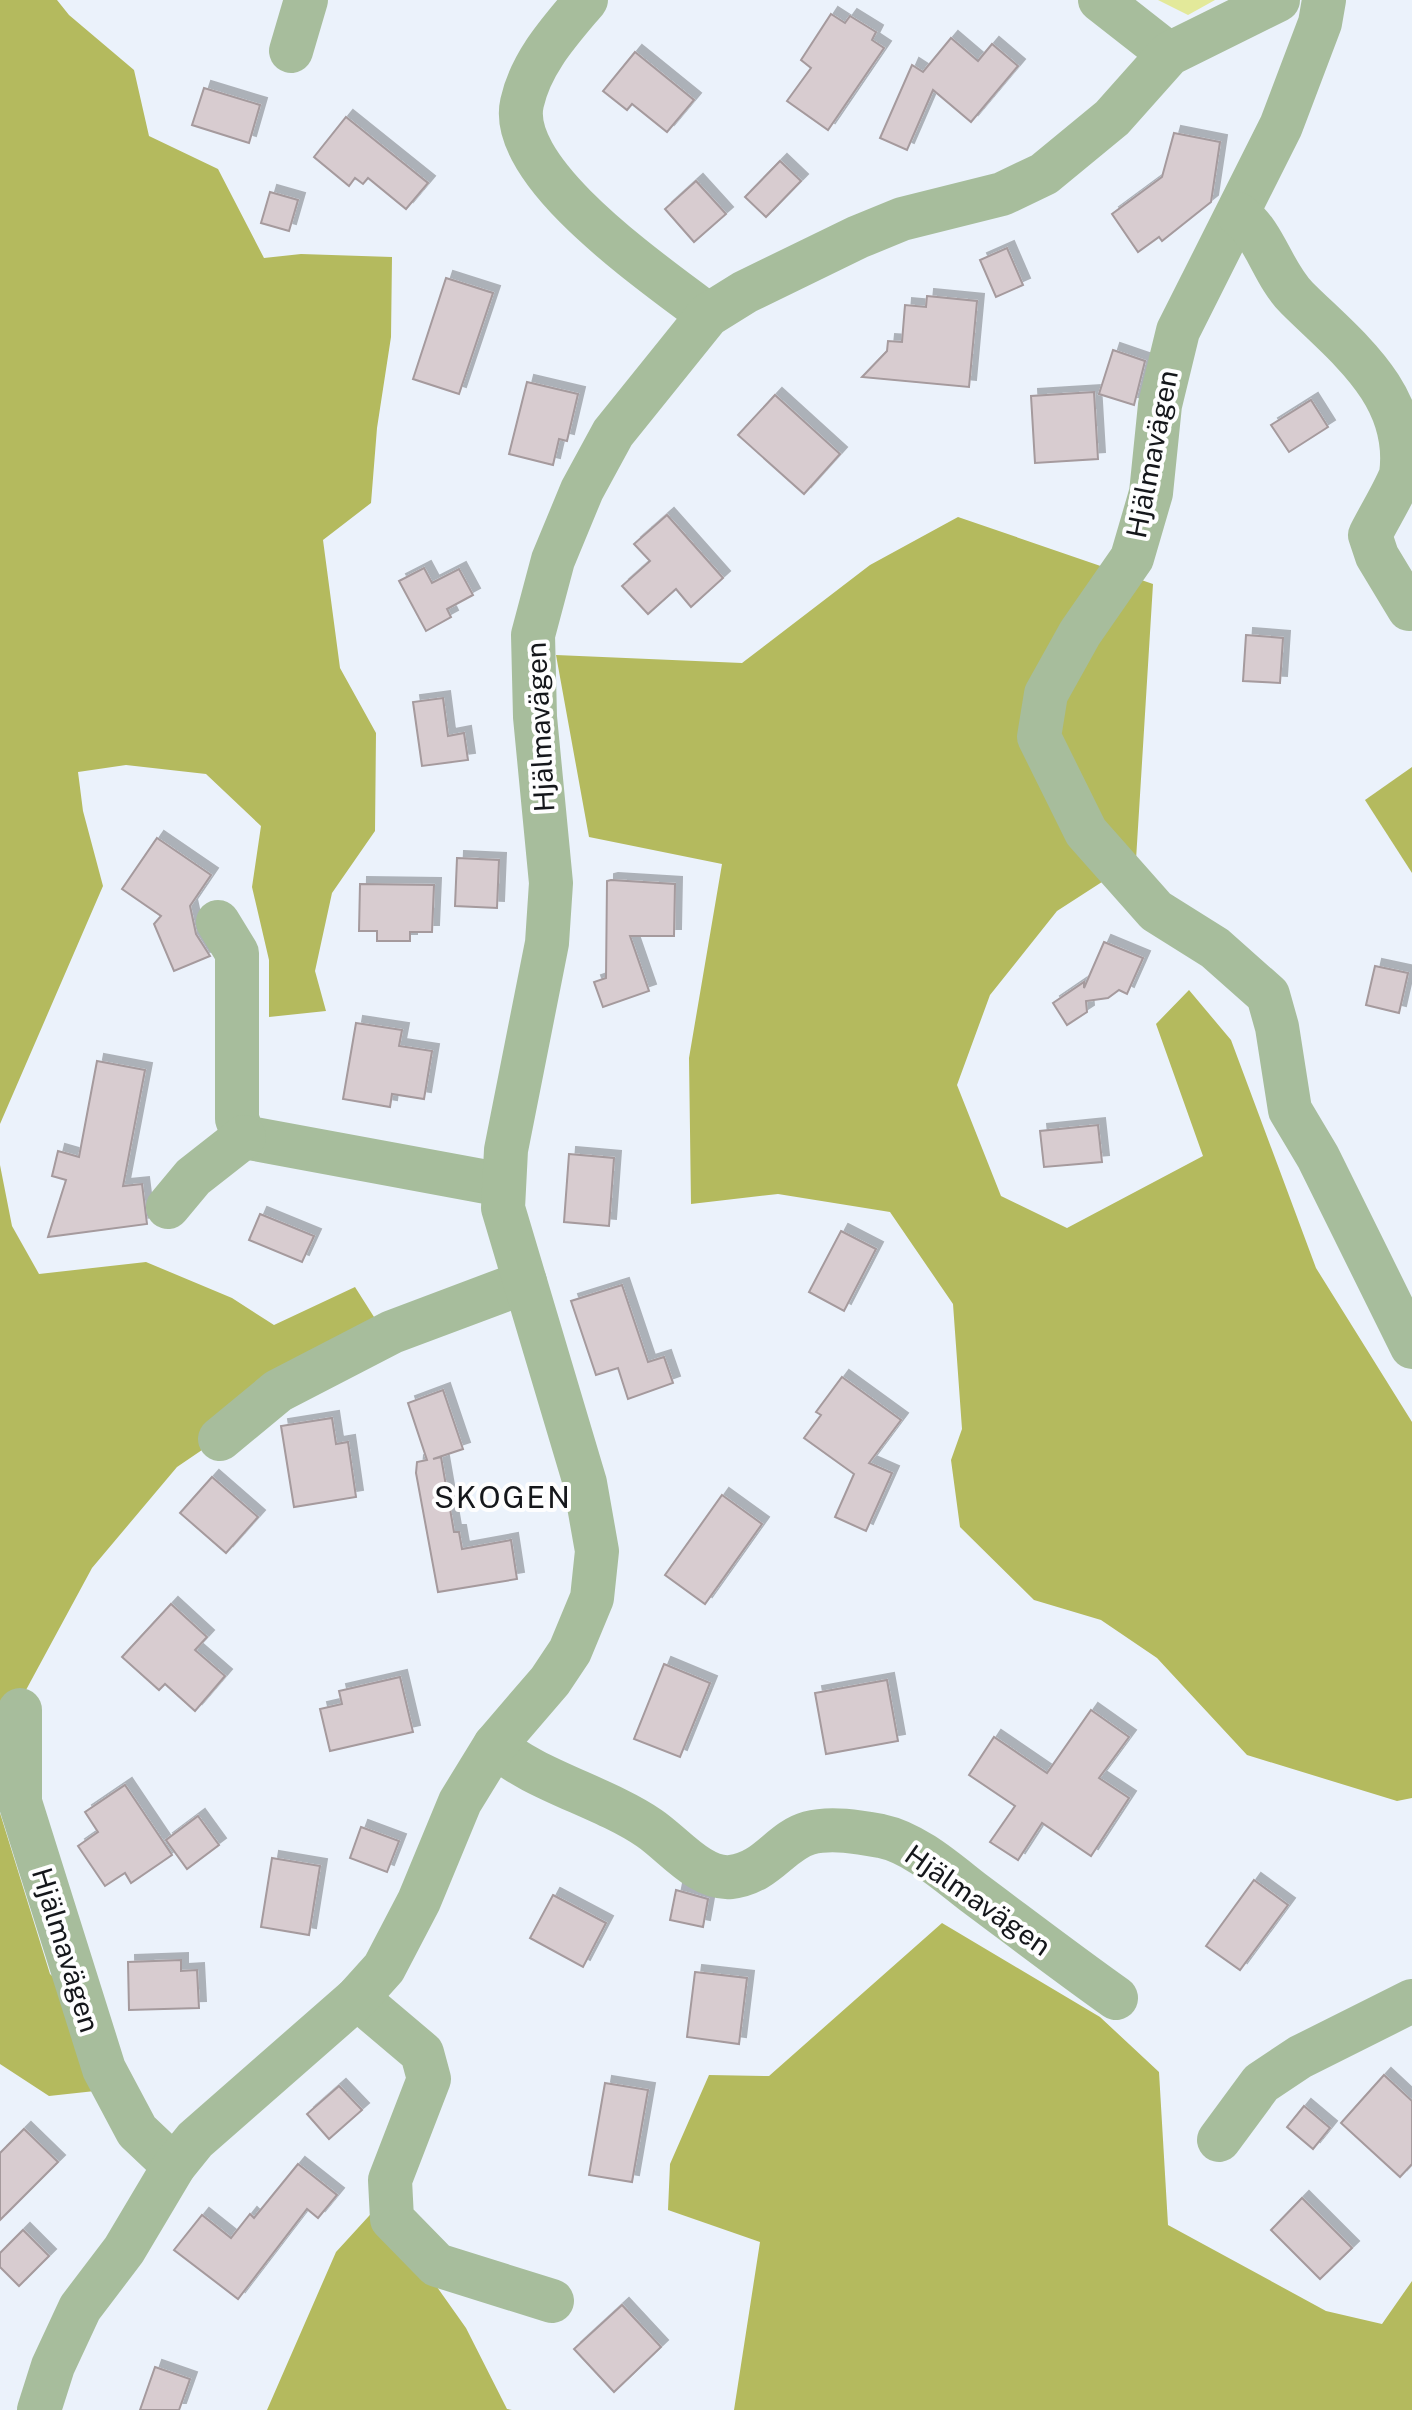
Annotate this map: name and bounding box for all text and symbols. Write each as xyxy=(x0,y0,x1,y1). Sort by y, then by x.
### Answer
street label: Hjälmavägen xyxy=(1119,367,1184,541)
street label: Hjälmavägen xyxy=(519,641,560,813)
district label: SKOGEN xyxy=(434,1479,572,1515)
street label: Hjälmavägen xyxy=(899,1837,1057,1962)
street label: Hjälmavägen xyxy=(26,1864,107,2036)

